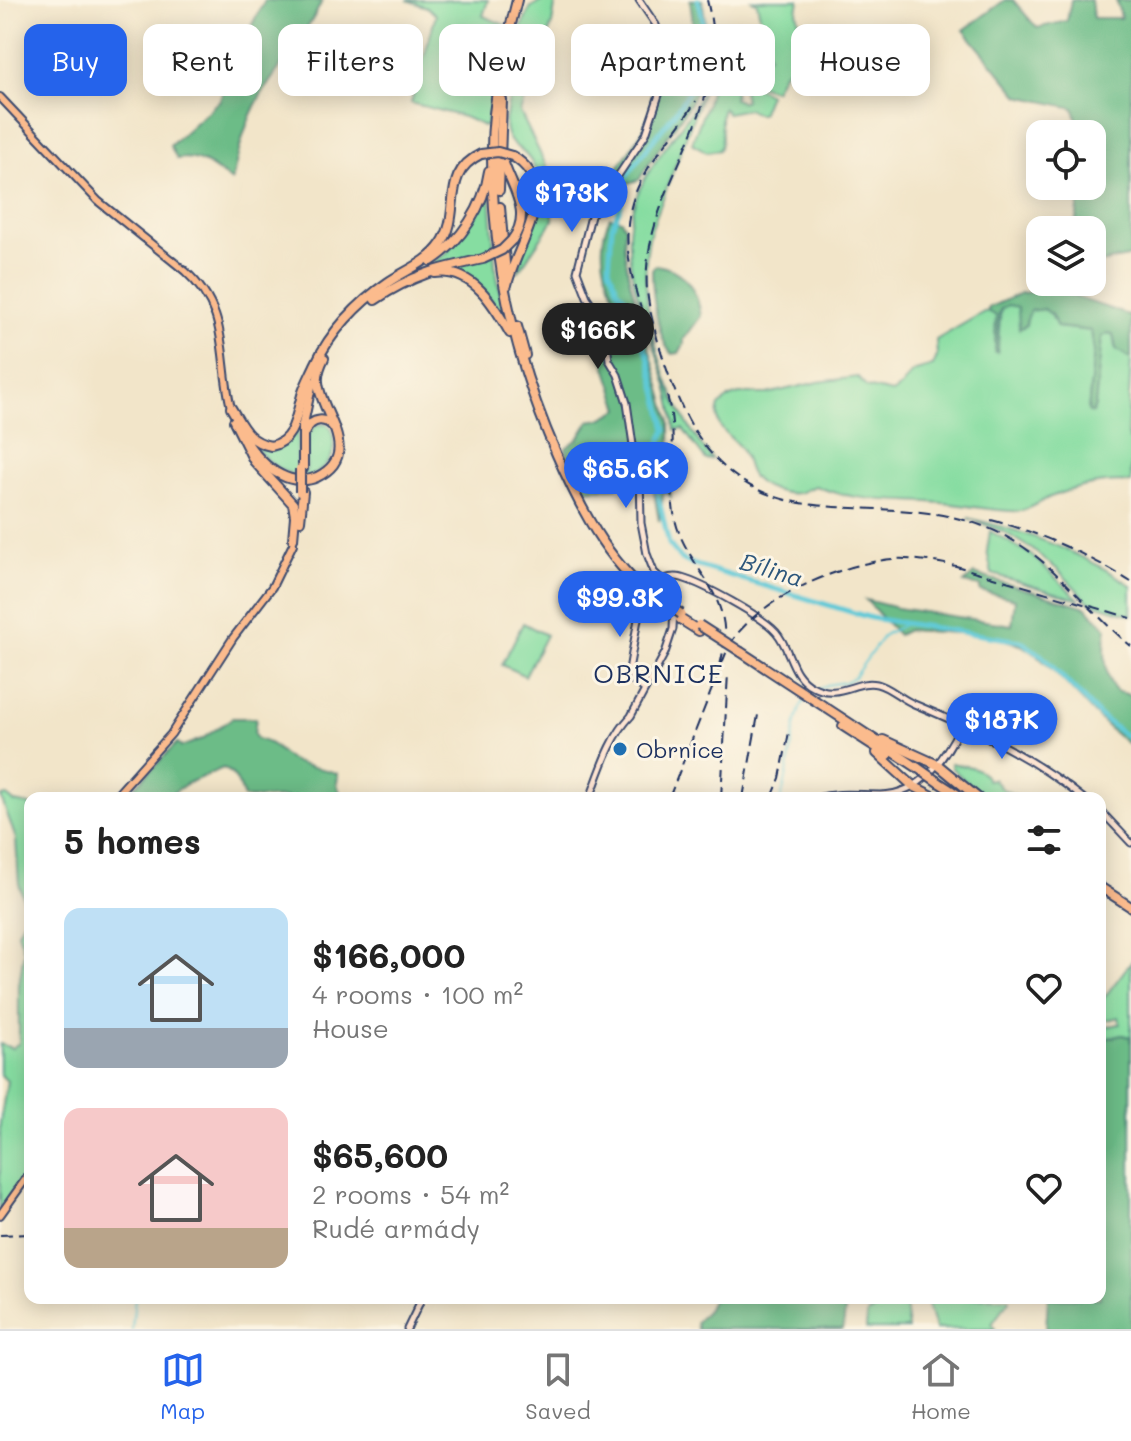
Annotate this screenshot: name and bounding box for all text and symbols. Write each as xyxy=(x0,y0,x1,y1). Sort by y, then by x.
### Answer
chip: Buy xyxy=(24,24,127,96)
chip: Rent xyxy=(143,24,262,96)
chip: Filters xyxy=(278,24,423,96)
chip: New xyxy=(439,24,555,96)
chip: Apartment xyxy=(571,24,775,96)
chip: House xyxy=(791,24,930,96)
map controls xyxy=(1026,120,1106,296)
button: locate xyxy=(1026,120,1106,200)
pin: $173K xyxy=(516,166,628,234)
text: $173K xyxy=(535,175,609,209)
button: layers xyxy=(1026,216,1106,296)
pin: $166K xyxy=(542,303,654,371)
text: $166K xyxy=(560,312,636,346)
pin: $65.6K xyxy=(561,442,691,510)
text: $65.6K xyxy=(582,451,670,485)
water label: Bílina xyxy=(737,545,807,593)
pin: $99.3K xyxy=(555,571,685,639)
text: $99.3K xyxy=(576,580,664,614)
district label: OBRNICE xyxy=(593,656,725,690)
pin: $187K xyxy=(946,693,1058,761)
text: $187K xyxy=(964,702,1040,736)
place label: Obrnice xyxy=(636,735,724,764)
marker: Obrnice xyxy=(611,740,629,758)
text: 5 homes xyxy=(64,818,201,863)
icon: filters xyxy=(1022,818,1066,862)
text: $166,000 xyxy=(312,932,465,977)
icon: home xyxy=(128,940,224,1036)
icon: heart xyxy=(1022,966,1066,1010)
text: 4 rooms · 100 m² xyxy=(312,977,523,1011)
text: House xyxy=(312,1011,389,1045)
text: $65,600 xyxy=(312,1132,448,1177)
icon: home xyxy=(128,1140,224,1236)
icon: heart xyxy=(1022,1166,1066,1210)
text: 2 rooms · 54 m² xyxy=(312,1177,509,1211)
text: Rudé armády xyxy=(312,1211,480,1245)
tab: Map xyxy=(160,1348,205,1425)
tab: Saved xyxy=(525,1348,591,1425)
tab: Home xyxy=(911,1348,971,1425)

